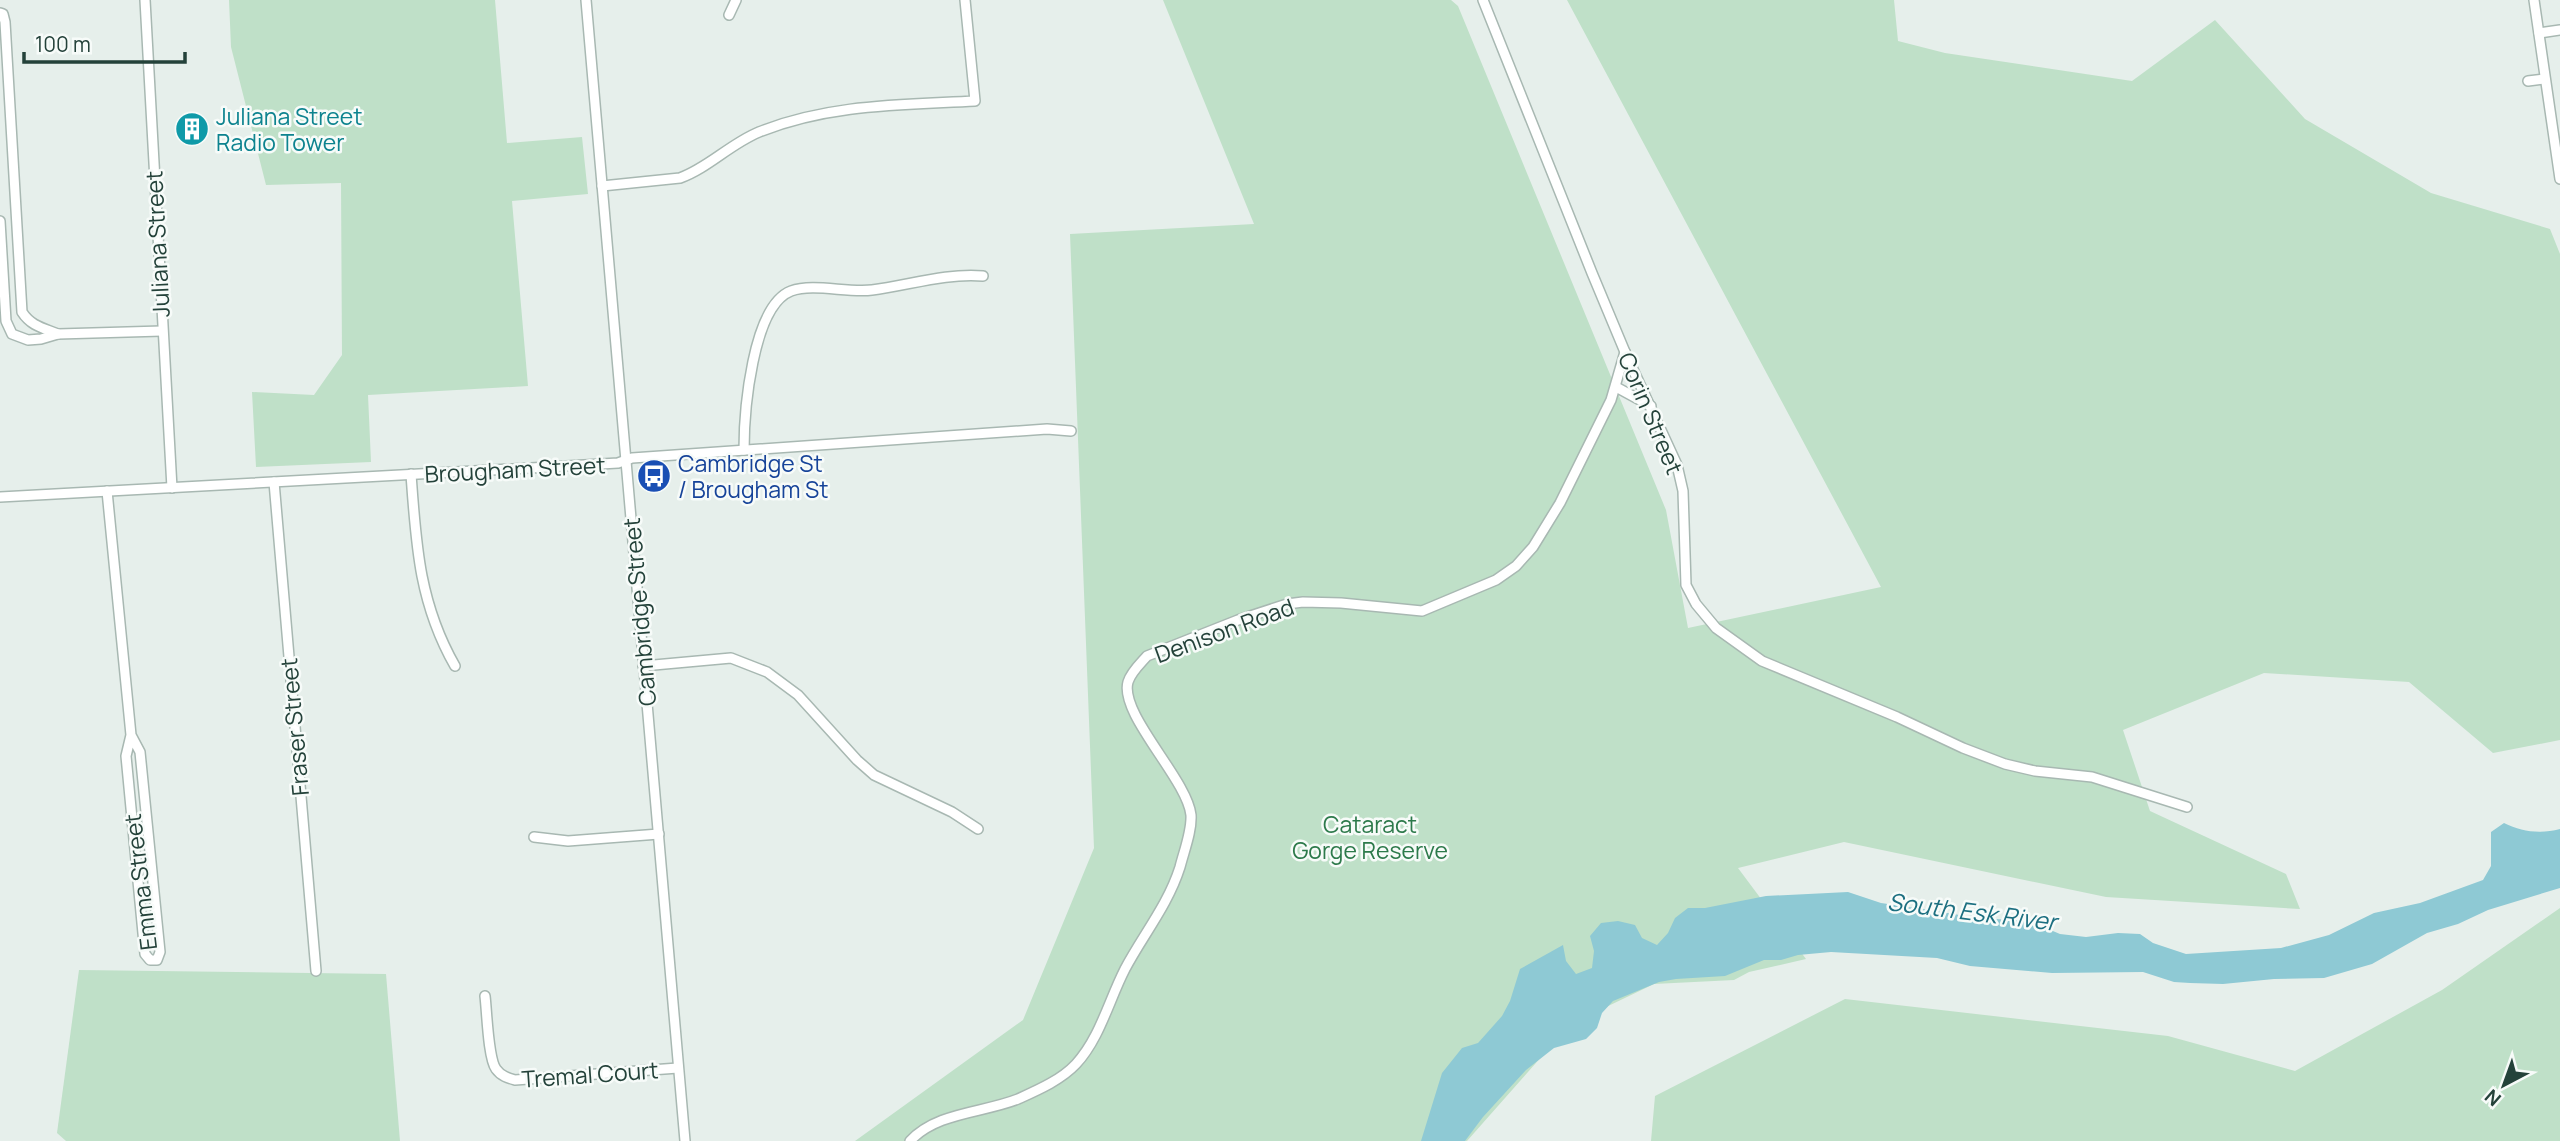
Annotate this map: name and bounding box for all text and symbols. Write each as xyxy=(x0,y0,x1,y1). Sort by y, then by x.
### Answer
scale bar xyxy=(24,21,186,65)
text: 100 m xyxy=(35,30,91,58)
place label: Juliana Street Radio Tower xyxy=(216,100,362,158)
building icon: Juliana Street Radio Tower xyxy=(173,110,211,148)
street label: Juliana Street xyxy=(137,170,177,318)
street label: Corin Street xyxy=(1611,347,1691,479)
place label: Cambridge St / Brougham St xyxy=(678,447,829,505)
street label: Brougham Street xyxy=(424,448,606,490)
bus stop icon: Cambridge St / Brougham St xyxy=(635,457,673,495)
street label: Cambridge Street xyxy=(615,517,663,707)
street label: Denison Road xyxy=(1150,590,1298,670)
street label: Fraser Street xyxy=(272,657,316,797)
park label: Cataract Gorge Reserve xyxy=(1292,808,1448,866)
street label: Emma Street xyxy=(116,812,164,952)
water label: South Esk River xyxy=(1886,884,2062,938)
north arrow xyxy=(2469,1050,2539,1120)
street label: Tremal Court xyxy=(520,1053,660,1095)
text: N xyxy=(2479,1084,2507,1112)

